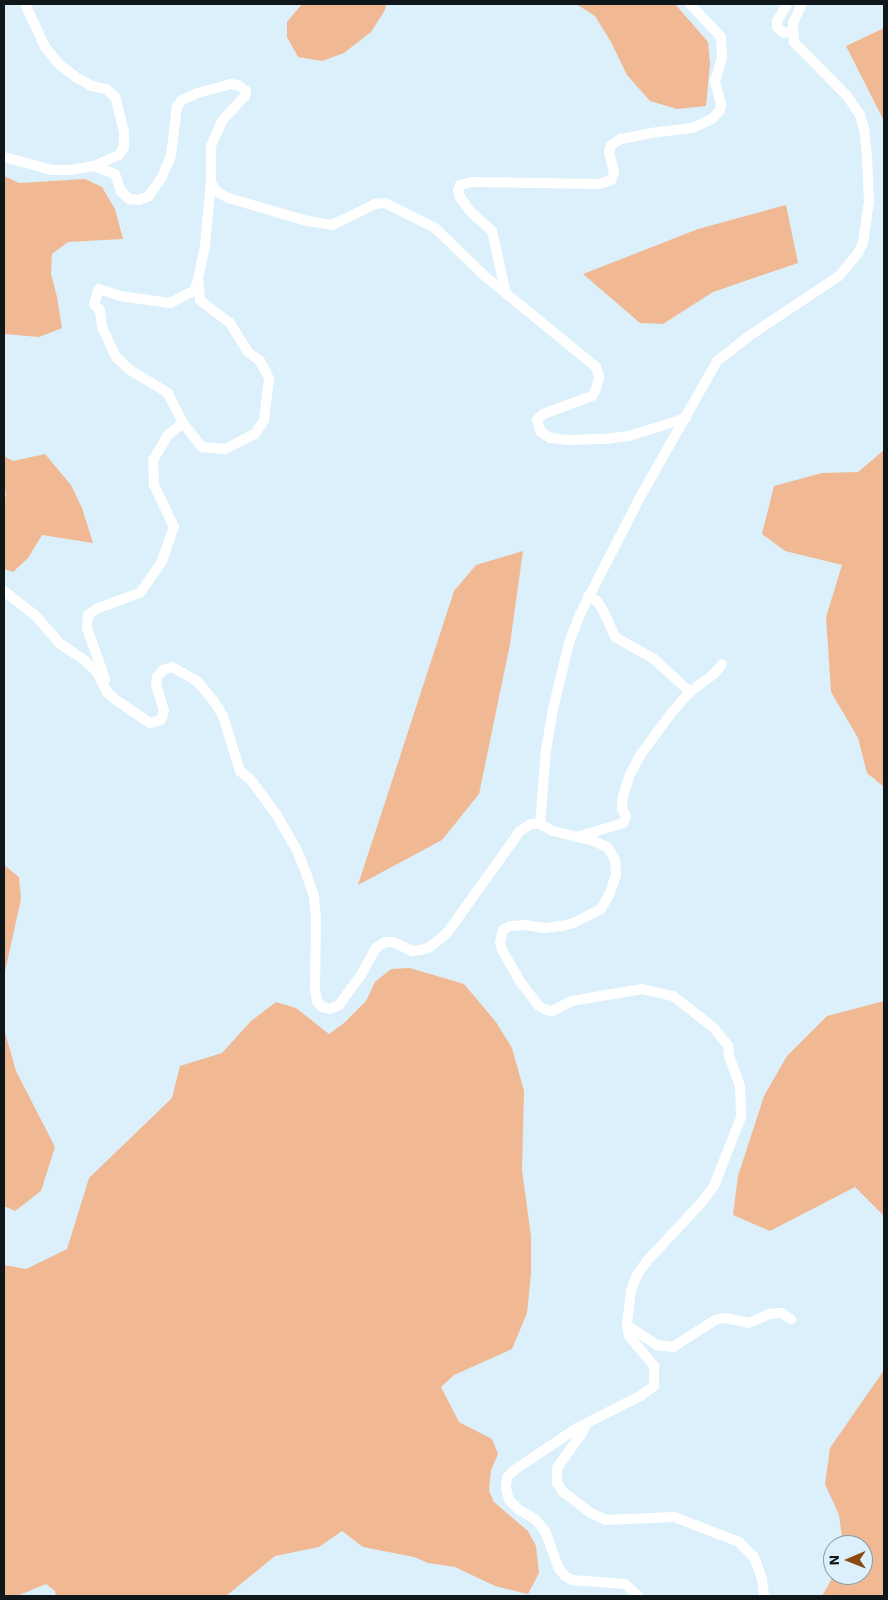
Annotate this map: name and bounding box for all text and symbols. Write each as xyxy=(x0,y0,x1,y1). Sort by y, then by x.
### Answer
north arrow xyxy=(823,1535,873,1585)
text: N xyxy=(826,1555,842,1566)

